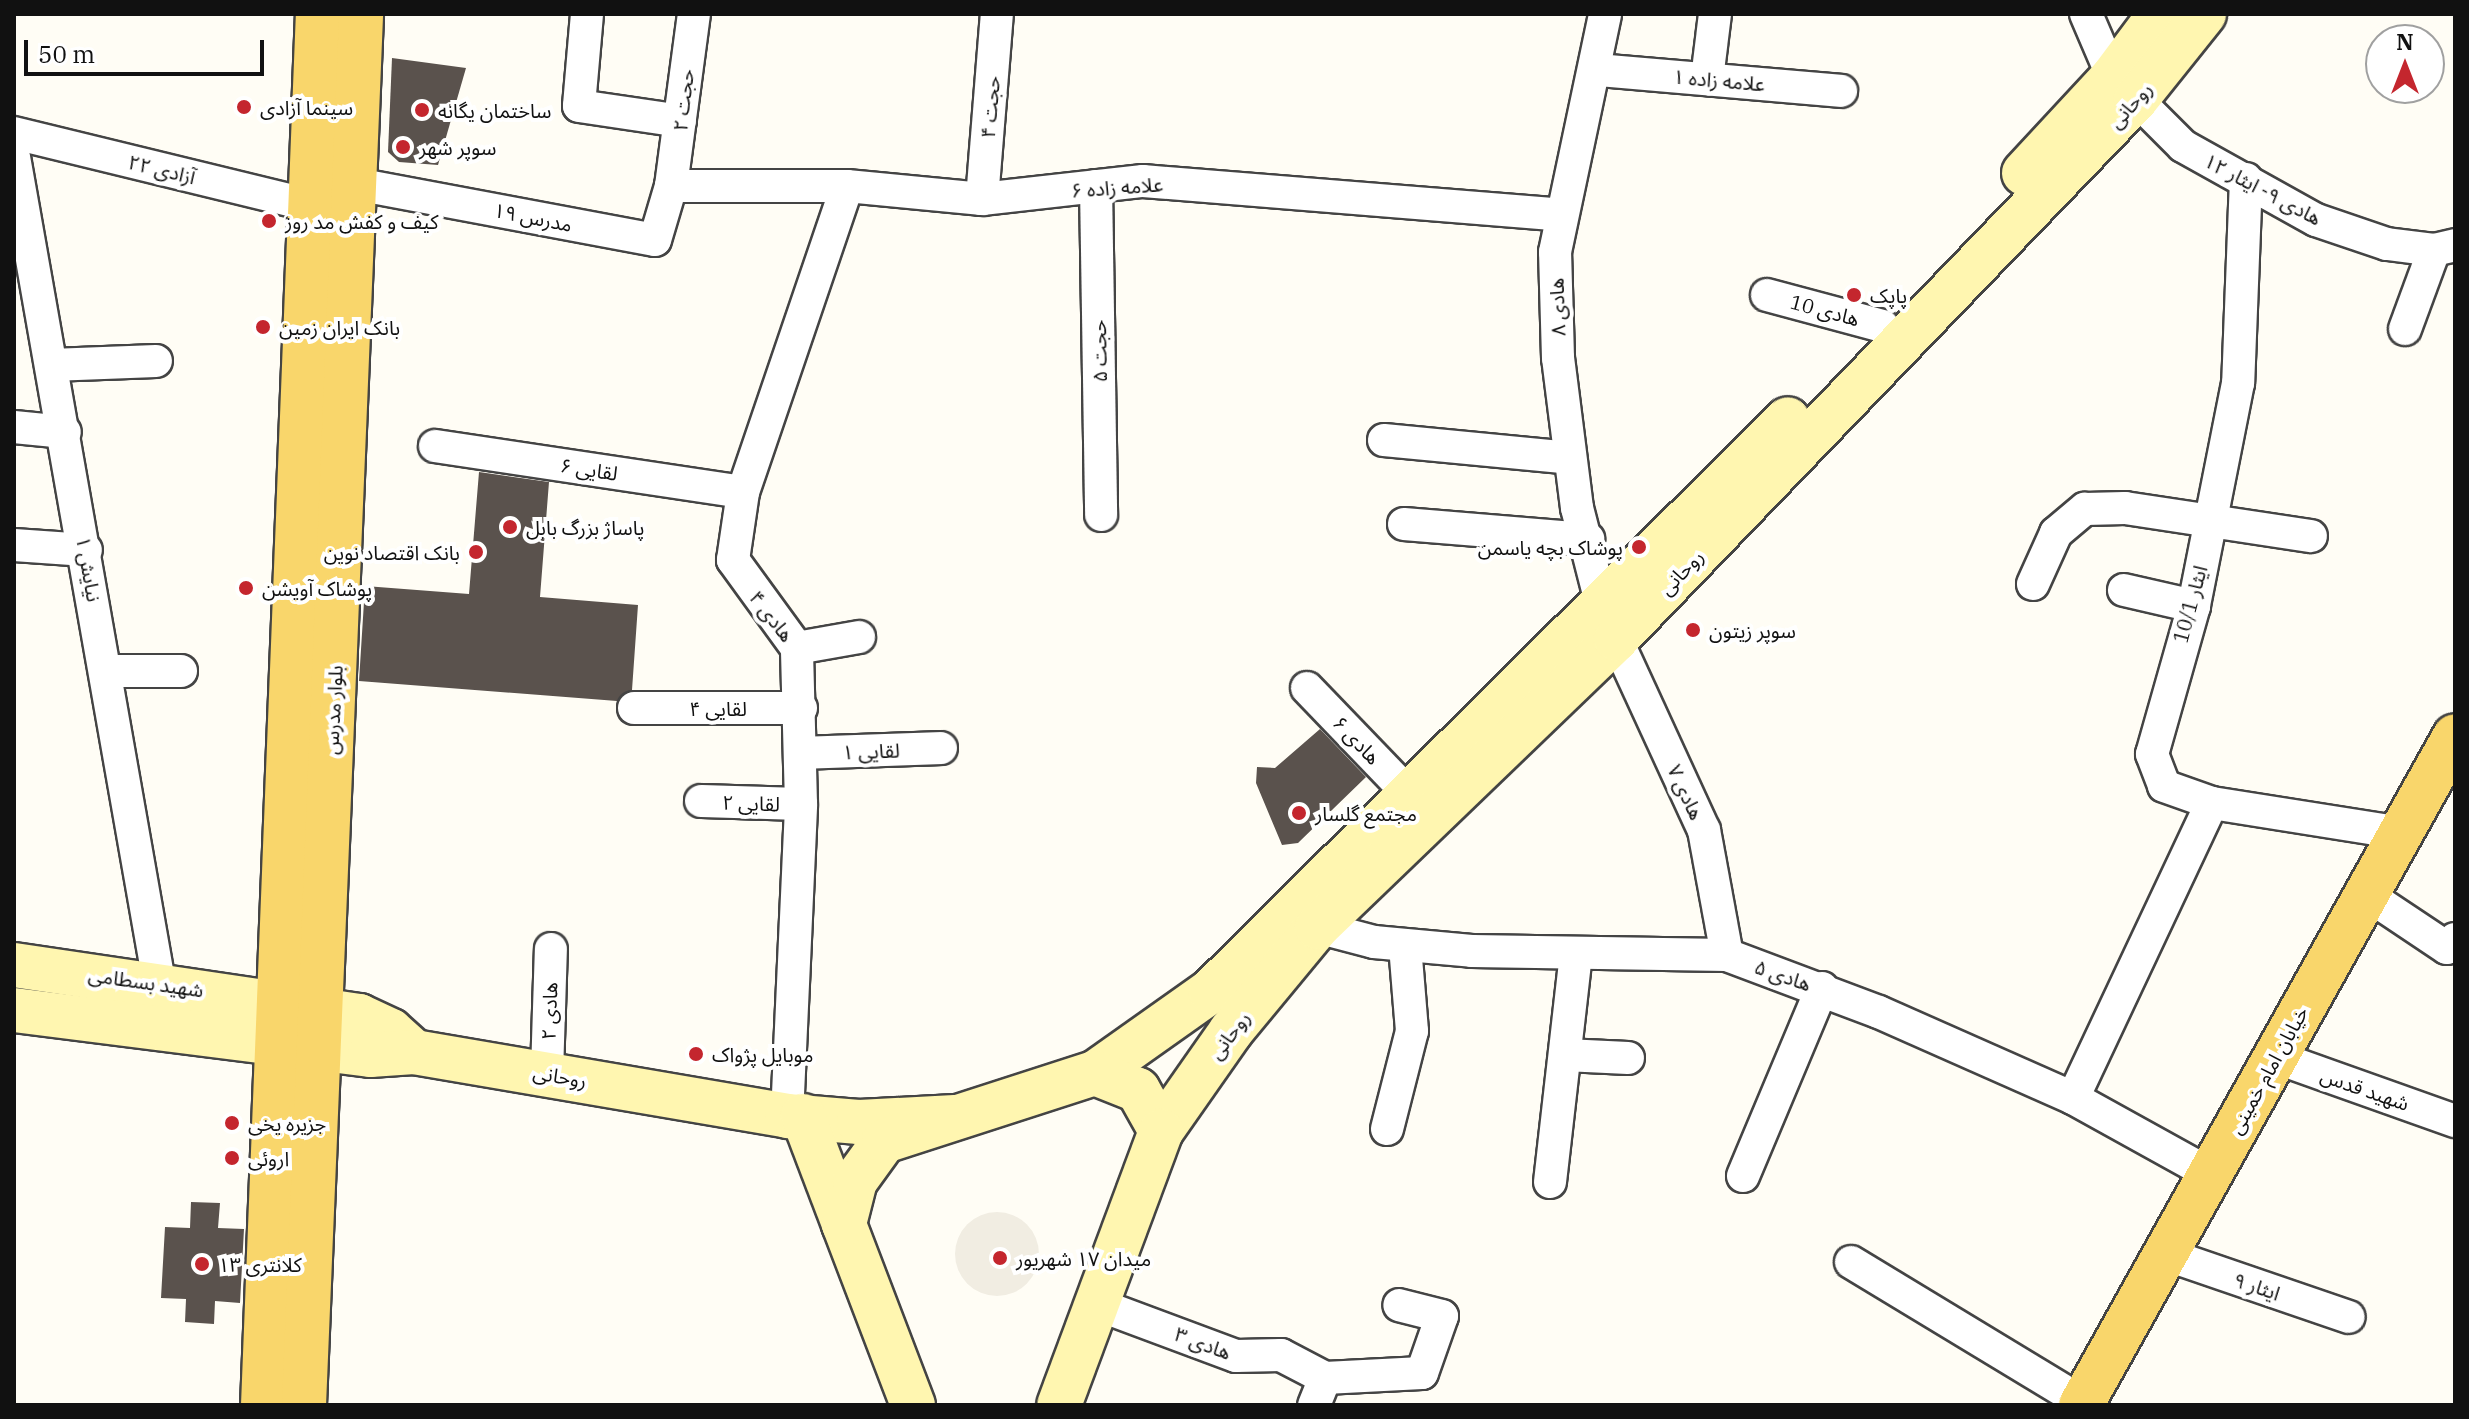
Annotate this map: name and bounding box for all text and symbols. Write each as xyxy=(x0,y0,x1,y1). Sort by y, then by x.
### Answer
scale bar xyxy=(28,24,268,74)
north arrow xyxy=(2365,24,2445,104)
text: N xyxy=(2396,27,2414,56)
text: 50 m xyxy=(38,38,95,70)
street label: علامه زاده ۱ xyxy=(1672,64,1766,96)
street label: حجت ۲ xyxy=(667,68,699,132)
street label: حجت ۴ xyxy=(975,75,1005,139)
street label: روحانی xyxy=(2103,77,2157,133)
place label: سینما آزادی xyxy=(260,95,353,119)
marker: سینما آزادی xyxy=(235,98,253,116)
place label: ساختمان یگانه xyxy=(438,98,552,122)
marker: ساختمان یگانه xyxy=(413,101,431,119)
place label: سوپر شهر xyxy=(419,135,496,159)
marker: سوپر شهر xyxy=(394,138,412,156)
street label: هادی ۹- ایثار ۱۲ xyxy=(2200,148,2326,230)
street label: آزادی ٢٢ xyxy=(126,149,198,189)
street label: علامه زاده ۶ xyxy=(1070,172,1164,202)
street label: مدرس ۱۹ xyxy=(492,198,574,236)
place label: کیف و کفش مد روز xyxy=(285,209,438,233)
marker: کیف و کفش مد روز xyxy=(260,212,278,230)
street label: هادی ۸ xyxy=(1544,278,1570,336)
place label: پاپک xyxy=(1870,283,1907,307)
marker: پاپک xyxy=(1845,286,1863,304)
street label: هادی 10 xyxy=(1788,289,1862,331)
place label: بانک ایران زمین xyxy=(279,315,400,339)
marker: بانک ایران زمین xyxy=(254,318,272,336)
street label: حجت ۵ xyxy=(1086,320,1112,382)
street label: لقایی ۶ xyxy=(559,453,619,485)
place label: پاساژ بزرگ بابل xyxy=(526,515,644,539)
marker: پاساژ بزرگ بابل xyxy=(501,518,519,536)
street label: نیایش ۱ xyxy=(71,534,107,604)
place label: پوشاک بچه یاسمن xyxy=(1478,535,1623,559)
marker: پوشاک بچه یاسمن xyxy=(1630,538,1648,556)
place label: بانک اقتصاد نوین xyxy=(324,540,460,564)
marker: بانک اقتصاد نوین xyxy=(467,543,485,561)
street label: روحانی xyxy=(1654,544,1708,600)
street label: ایثار 10/1 xyxy=(2168,563,2212,645)
place label: پوشاک آویشن xyxy=(262,576,372,600)
marker: پوشاک آویشن xyxy=(237,579,255,597)
street label: هادی ۴ xyxy=(745,586,799,646)
place label: سوپر زیتون xyxy=(1709,618,1796,642)
marker: سوپر زیتون xyxy=(1684,621,1702,639)
street label: بلوار مدرس xyxy=(319,665,347,755)
street label: لقایی ۴ xyxy=(689,696,747,720)
street label: هادی ۶ xyxy=(1328,711,1386,769)
street label: لقایی ۱ xyxy=(842,738,900,764)
street label: هادی ۷ xyxy=(1663,761,1709,823)
street label: لقایی ۲ xyxy=(722,790,780,816)
place label: مجتمع گلسار xyxy=(1315,801,1417,825)
marker: مجتمع گلسار xyxy=(1290,804,1308,822)
street label: هادی ۵ xyxy=(1752,954,1814,996)
street label: شهید بسطامی xyxy=(87,962,205,1002)
street label: هادی ۲ xyxy=(536,982,562,1040)
street label: خیابان امام خمینی xyxy=(2223,1002,2313,1138)
street label: روحانی xyxy=(1203,1006,1255,1064)
place label: موبایل پژواک xyxy=(712,1042,813,1066)
marker: موبایل پژواک xyxy=(687,1045,705,1063)
street label: روحانی xyxy=(531,1059,589,1093)
street label: شهید قدس xyxy=(2317,1063,2413,1115)
place label: جزیره یخی xyxy=(248,1111,326,1135)
marker: جزیره یخی xyxy=(223,1114,241,1132)
place label: اروئی xyxy=(248,1146,289,1170)
marker: اروئی xyxy=(223,1149,241,1167)
place label: میدان ۱۷ شهریور xyxy=(1016,1246,1151,1270)
marker: میدان ۱۷ شهریور xyxy=(991,1249,1009,1267)
place label: کلانتری ۱۳ xyxy=(218,1252,302,1276)
marker: کلانتری ۱۳ xyxy=(193,1255,211,1273)
street label: ایثار ۹ xyxy=(2231,1267,2283,1305)
street label: هادی ۳ xyxy=(1172,1322,1234,1364)

